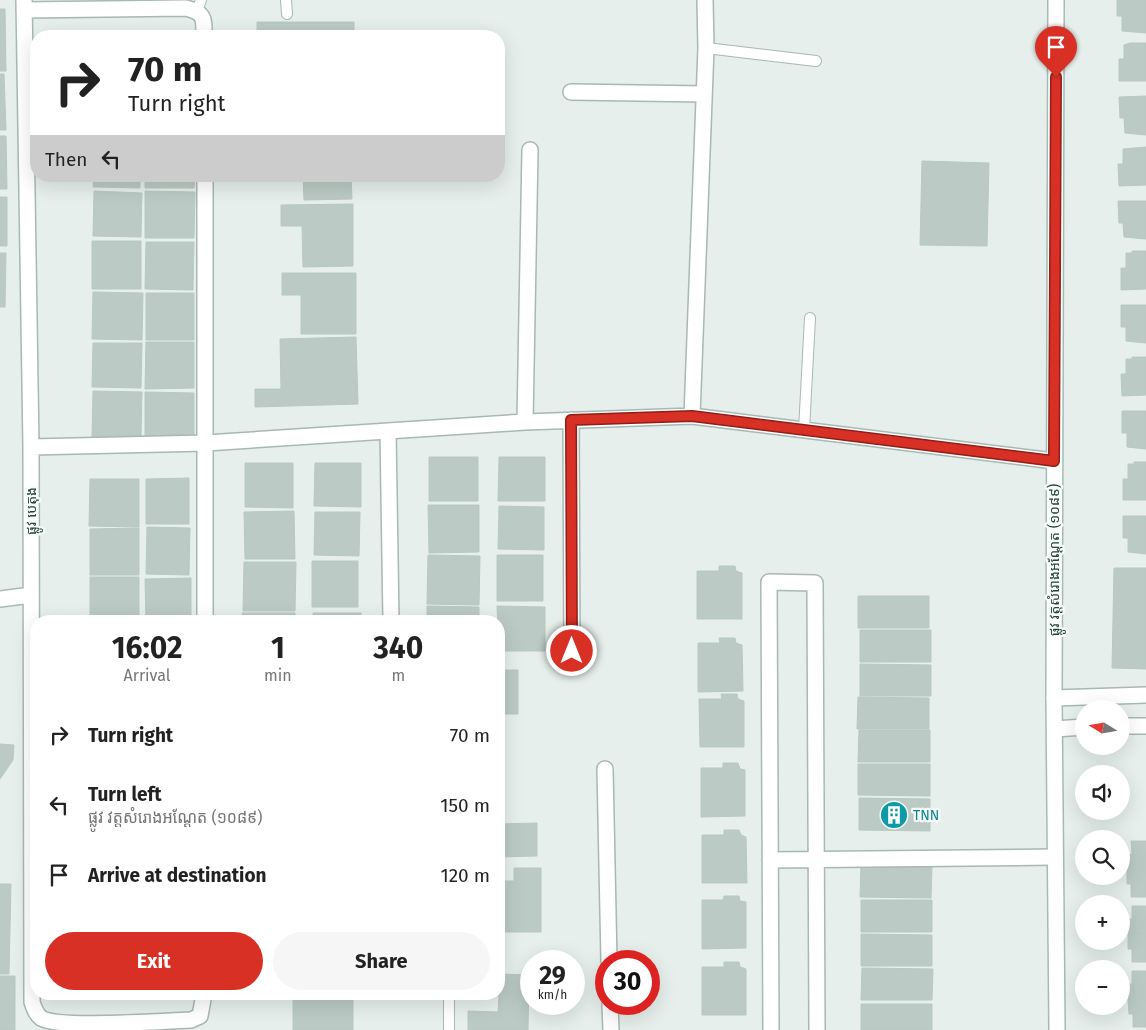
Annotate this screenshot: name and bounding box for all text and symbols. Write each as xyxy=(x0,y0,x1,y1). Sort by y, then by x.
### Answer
pin xyxy=(1035,26,1077,77)
icon: arrive xyxy=(1042,33,1070,61)
text: 70 m xyxy=(128,48,202,90)
icon: right xyxy=(45,50,110,115)
text: Turn right xyxy=(128,90,225,117)
icon: left xyxy=(97,145,125,173)
text: Then xyxy=(45,148,87,171)
street label: ផ្លូវ វត្តសំរោងអណ្ដែត (១០៨៩) xyxy=(1046,484,1066,636)
street label: ផ្លូវ បេតុង xyxy=(23,487,43,535)
position arrow xyxy=(545,624,597,676)
text: 16:02 xyxy=(112,630,182,666)
text: 1 xyxy=(271,630,285,666)
text: 340 xyxy=(373,630,423,666)
text: Arrival xyxy=(124,666,170,685)
text: min xyxy=(264,666,292,685)
text: m xyxy=(391,666,405,685)
north arrow xyxy=(1075,700,1130,755)
map controls xyxy=(1075,700,1130,1015)
icon: right xyxy=(45,721,73,749)
text: Turn right xyxy=(88,724,173,747)
text: 70 m xyxy=(450,724,490,747)
button: sound xyxy=(1075,765,1130,820)
text: Turn left xyxy=(88,783,162,806)
icon: left xyxy=(45,791,73,819)
text: 150 m xyxy=(440,794,490,817)
building icon: TNN xyxy=(879,800,909,830)
place label: TNN xyxy=(913,807,939,824)
text: ផ្លូវ វត្តសំរោងអណ្ដែត (១០៨៩) xyxy=(88,808,262,827)
button: search xyxy=(1075,830,1130,885)
icon: arrive xyxy=(45,861,73,889)
text: Arrive at destination xyxy=(88,864,267,887)
text: 120 m xyxy=(440,864,490,887)
button: + xyxy=(1075,895,1130,950)
button: Exit xyxy=(45,932,263,990)
button: Share xyxy=(273,932,490,990)
speed limit sign: 30 xyxy=(595,950,660,1015)
button: − xyxy=(1075,960,1130,1015)
text: 29 xyxy=(539,961,566,991)
text: km/h xyxy=(538,988,567,1002)

